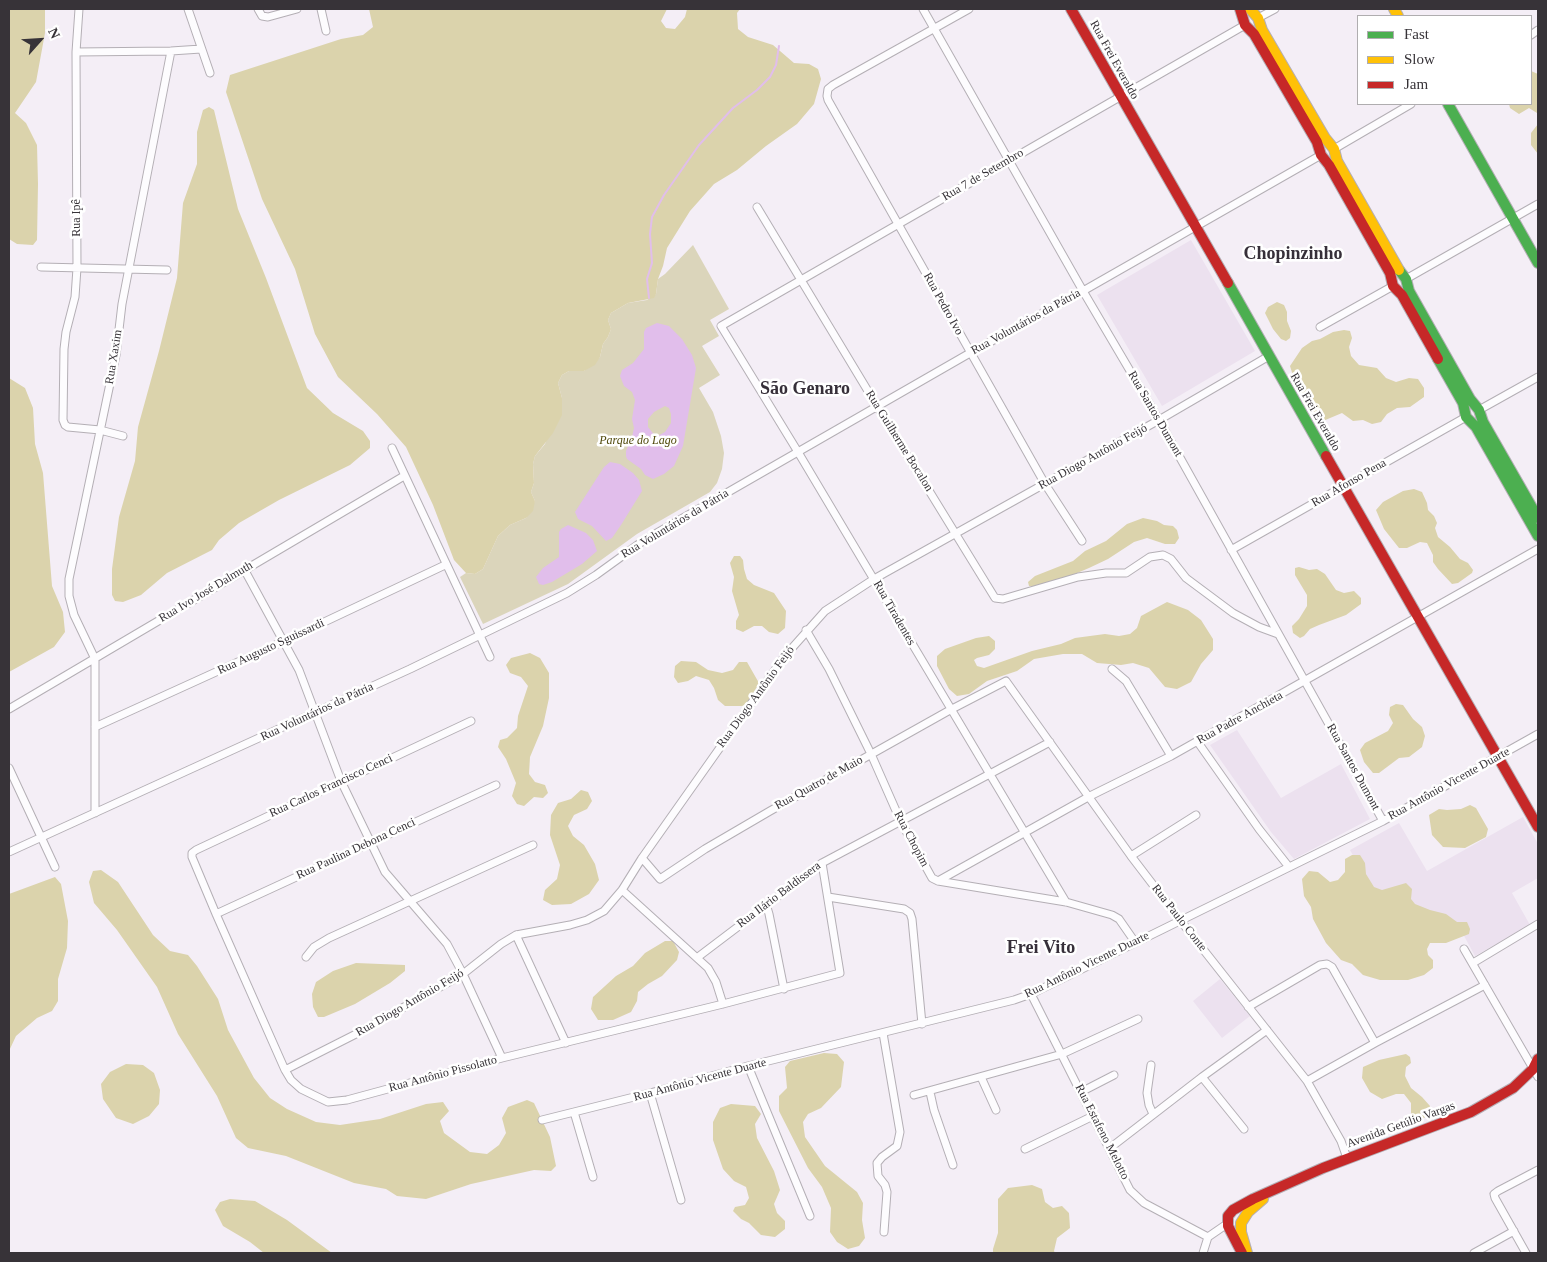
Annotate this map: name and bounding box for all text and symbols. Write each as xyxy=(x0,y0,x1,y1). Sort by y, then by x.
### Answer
north arrow xyxy=(15,15,65,65)
legend xyxy=(1357,15,1532,105)
street label: Rua Frei Everaldo xyxy=(1086,18,1142,102)
text: N xyxy=(45,25,63,41)
text: Fast xyxy=(1404,26,1429,42)
text: Slow xyxy=(1404,51,1435,67)
text: Jam xyxy=(1404,76,1428,92)
street label: Rua 7 de Setembro xyxy=(940,146,1026,204)
street label: Rua Ipê xyxy=(70,199,84,237)
district label: Chopinzinho xyxy=(1243,243,1343,265)
street label: Rua Pedro Ivo xyxy=(920,270,966,338)
street label: Rua Voluntários da Pátria xyxy=(969,286,1083,358)
street label: Rua Xaxim xyxy=(103,329,125,385)
street label: Rua Santos Dumont xyxy=(1125,369,1185,459)
street label: Rua Frei Everaldo xyxy=(1287,370,1343,454)
district label: São Genaro xyxy=(760,378,850,400)
street label: Rua Guilherme Bocalon xyxy=(862,388,936,494)
street label: Rua Diogo Antônio Feijó xyxy=(1036,421,1150,493)
park label: Parque do Lago xyxy=(599,434,677,448)
street label: Rua Afonso Pena xyxy=(1309,456,1389,510)
street label: Rua Voluntários da Pátria xyxy=(619,486,731,562)
street label: Rua Ivo José Dalmuth xyxy=(156,558,256,626)
street label: Rua Tiradentes xyxy=(870,578,918,648)
street label: Rua Augusto Sguissardi xyxy=(215,616,327,678)
street label: Rua Diogo Antônio Feijó xyxy=(714,643,798,751)
street label: Rua Voluntários da Pátria xyxy=(258,680,376,744)
street label: Rua Padre Anchieta xyxy=(1195,688,1285,748)
street label: Rua Santos Dumont xyxy=(1323,721,1383,813)
street label: Rua Antônio Vicente Duarte xyxy=(1386,745,1512,823)
street label: Rua Carlos Francisco Cenci xyxy=(267,751,395,821)
street label: Rua Quatro de Maio xyxy=(773,753,865,813)
street label: Rua Chopim xyxy=(890,809,932,869)
street label: Rua Paulina Debona Cenci xyxy=(294,815,418,883)
street label: Rua Ilário Baldissera xyxy=(734,859,824,931)
street label: Rua Paulo Conte xyxy=(1148,882,1210,954)
street label: Rua Antônio Vicente Duarte xyxy=(1022,929,1152,1001)
district label: Frei Vito xyxy=(1007,937,1075,959)
street label: Rua Diogo Antônio Feijó xyxy=(353,966,467,1040)
street label: Rua Antônio Pissolatto xyxy=(387,1053,499,1095)
street label: Rua Antônio Vicente Duarte xyxy=(632,1055,768,1105)
street label: Rua Estafeno Melotto xyxy=(1072,1082,1132,1182)
street label: Avenida Getúlio Vargas xyxy=(1345,1099,1457,1151)

